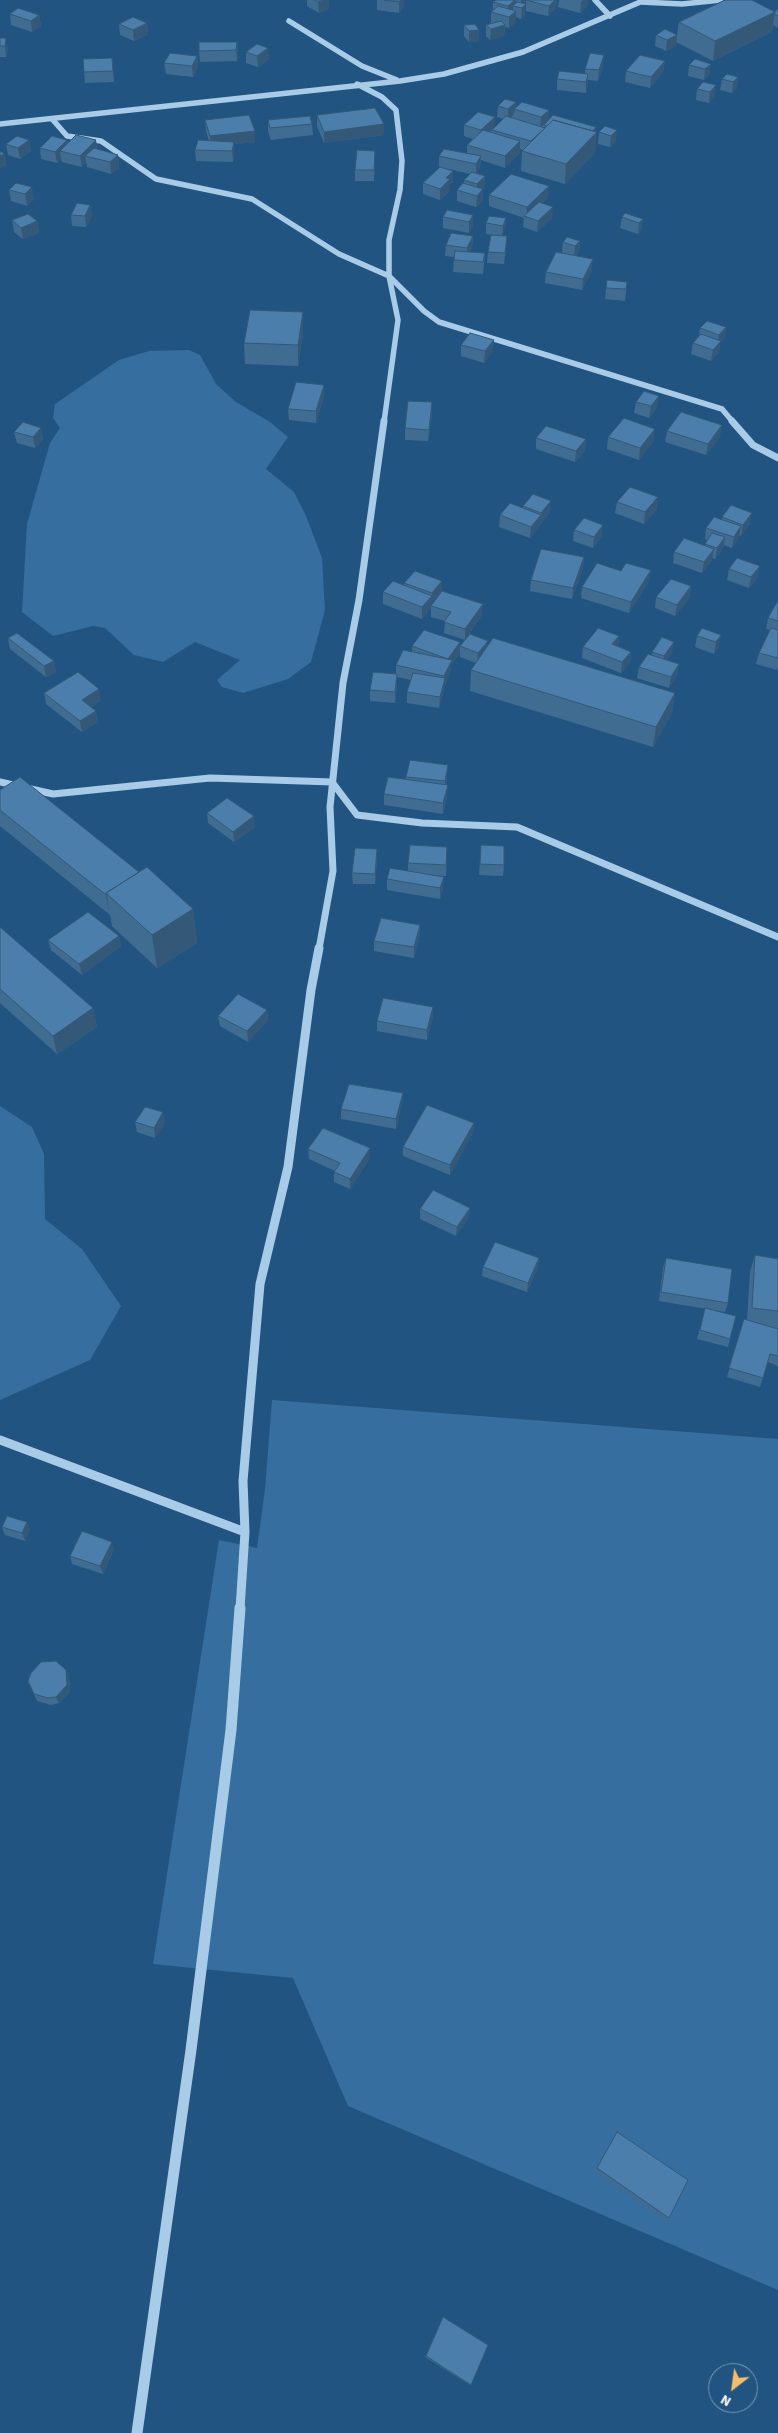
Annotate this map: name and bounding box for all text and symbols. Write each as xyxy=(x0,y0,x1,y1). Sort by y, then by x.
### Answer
north arrow xyxy=(708,2363,758,2413)
text: N xyxy=(717,2389,735,2411)

